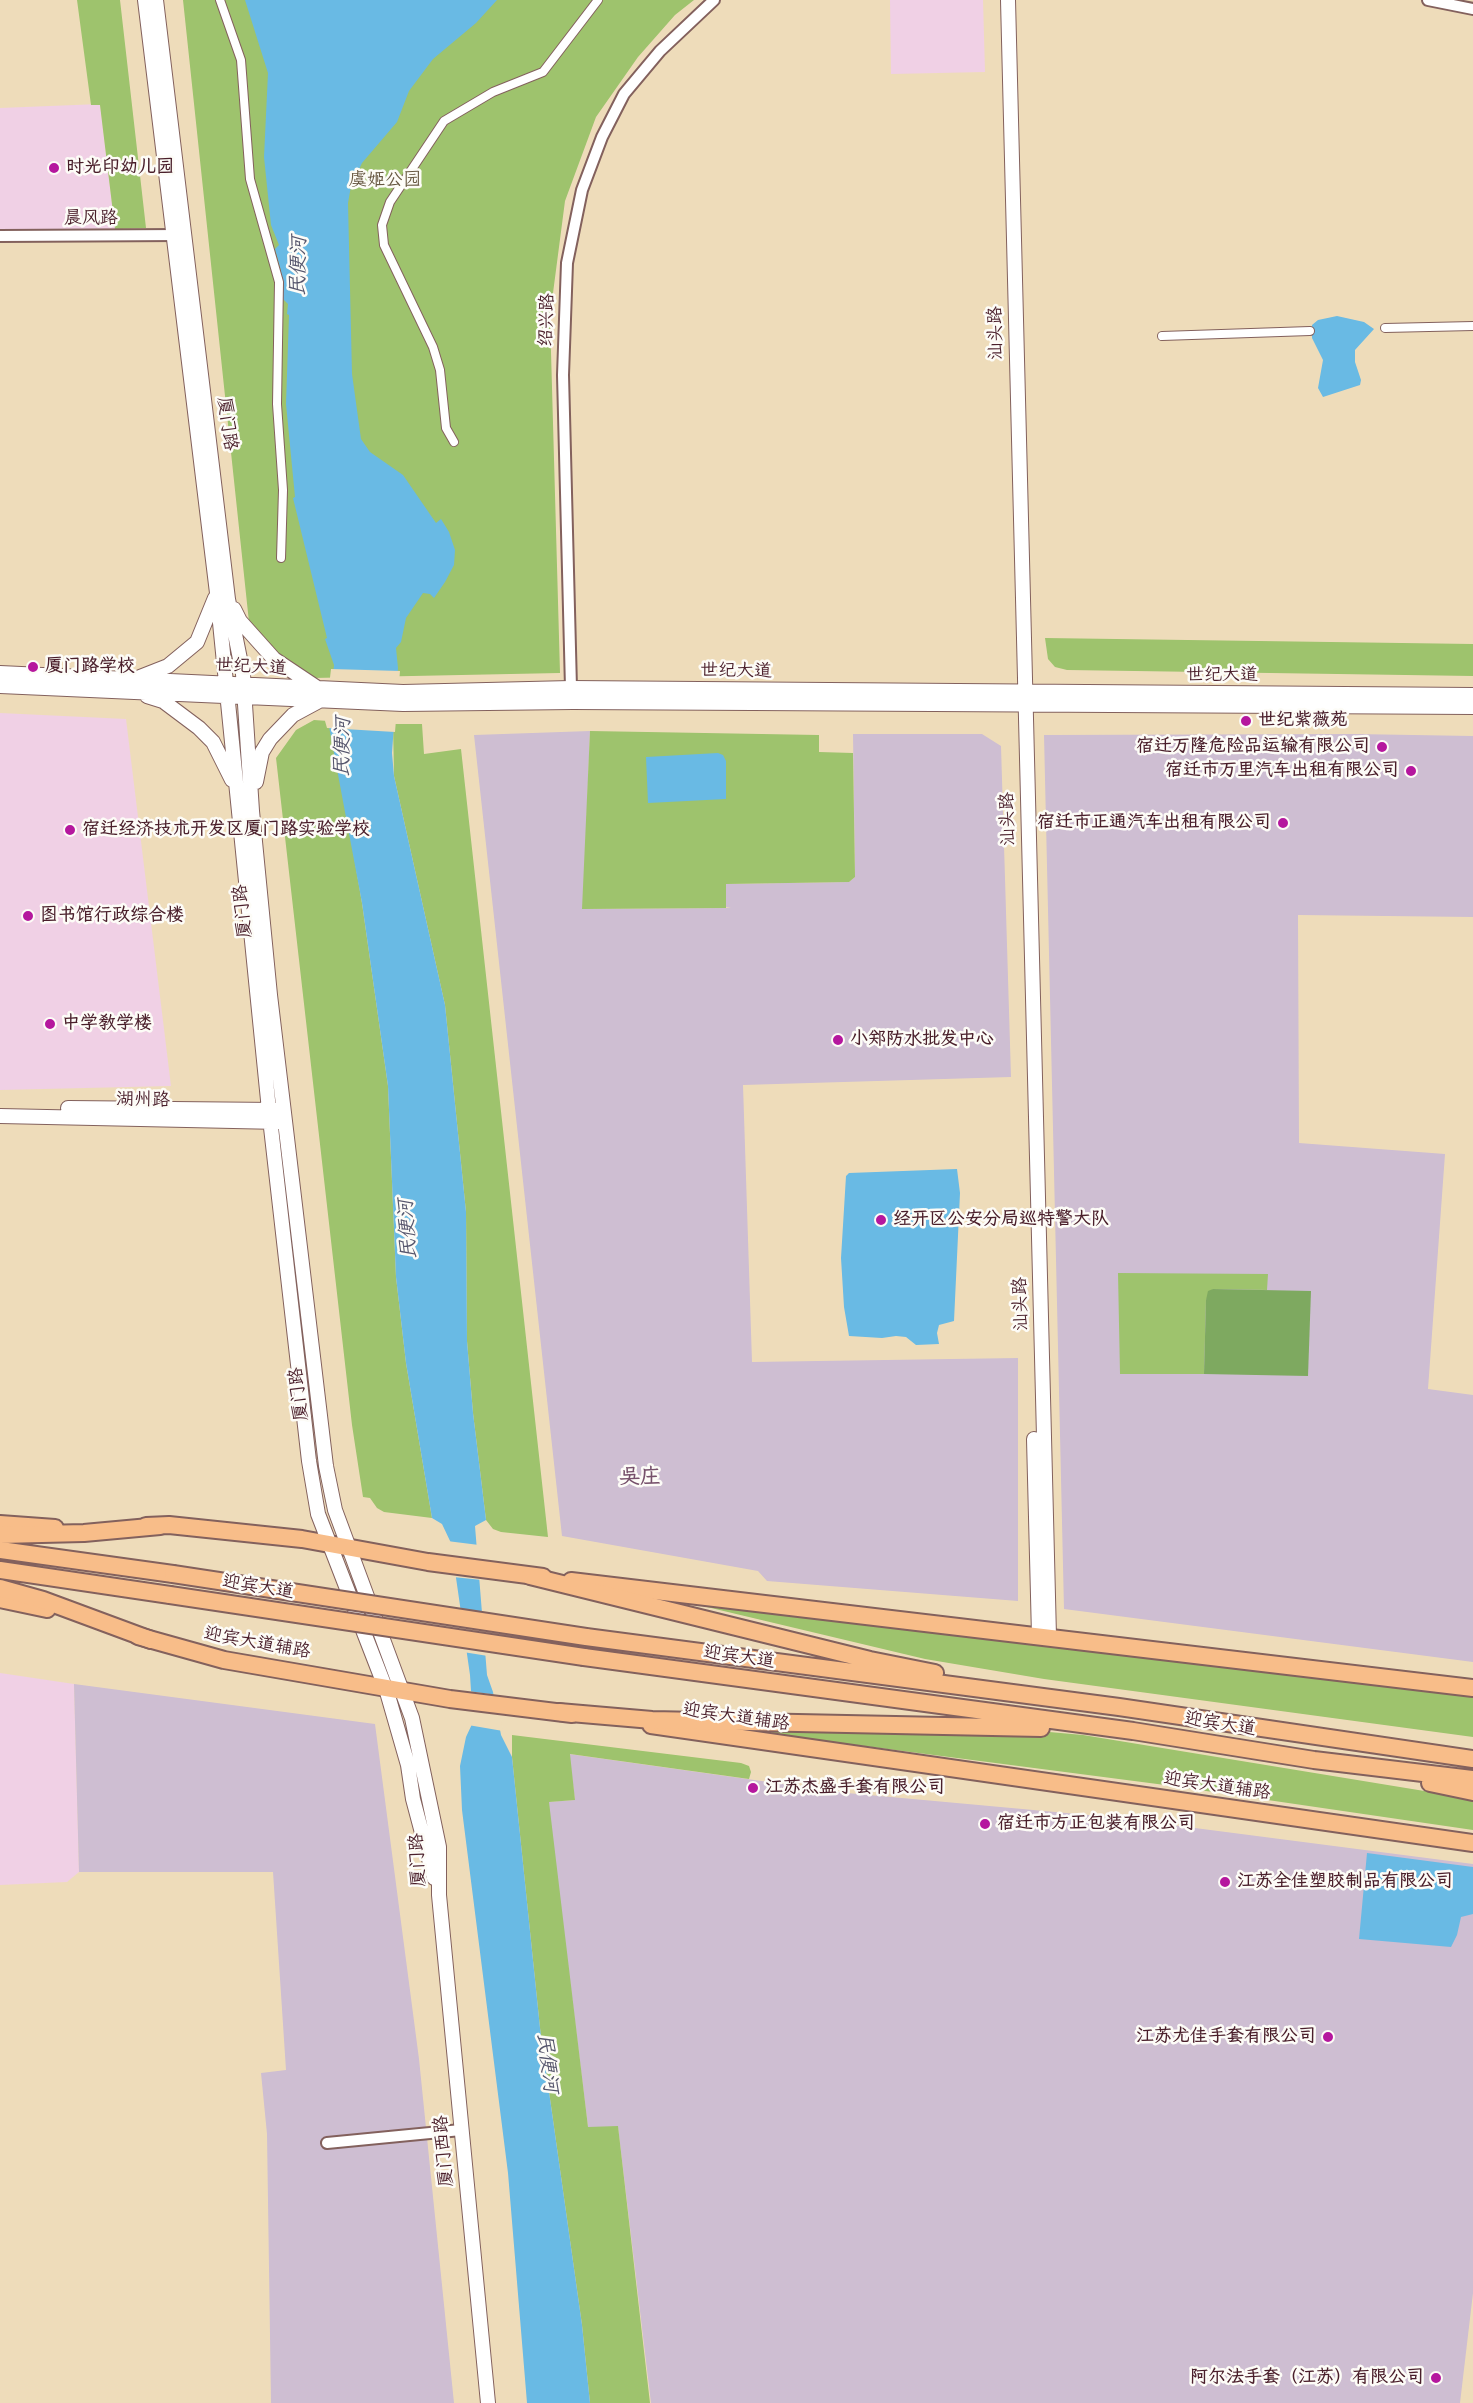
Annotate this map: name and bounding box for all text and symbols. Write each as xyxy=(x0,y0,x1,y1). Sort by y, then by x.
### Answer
place label: 时光印幼儿园 xyxy=(66,157,174,179)
marker: 时光印幼儿园 xyxy=(47,161,61,175)
park label: 虞姬公园 xyxy=(349,170,421,192)
street label: 晨风路 xyxy=(64,208,118,230)
water label: 民便河 xyxy=(287,236,313,296)
street label: 绍兴路 xyxy=(536,293,560,347)
street label: 汕头路 xyxy=(986,306,1008,360)
street label: 厦门路 xyxy=(212,396,240,452)
street label: 世纪大道 xyxy=(214,655,288,681)
place label: 厦门路学校 xyxy=(45,656,135,678)
marker: 厦门路学校 xyxy=(26,660,40,674)
street label: 世纪大道 xyxy=(700,661,772,683)
street label: 世纪大道 xyxy=(1186,665,1258,687)
place label: 世纪紫薇苑 xyxy=(1258,710,1348,732)
marker: 世纪紫薇苑 xyxy=(1239,714,1253,728)
water label: 民便河 xyxy=(331,717,357,777)
place label: 宿迁万隆危险品运输有限公司 xyxy=(1136,736,1370,758)
marker: 宿迁万隆危险品运输有限公司 xyxy=(1375,740,1389,754)
place label: 宿迁市万里汽车出租有限公司 xyxy=(1165,760,1399,782)
marker: 宿迁市万里汽车出租有限公司 xyxy=(1404,764,1418,778)
street label: 汕头路 xyxy=(997,792,1021,846)
place label: 宿迁市正通汽车出租有限公司 xyxy=(1037,812,1271,834)
marker: 宿迁市正通汽车出租有限公司 xyxy=(1276,816,1290,830)
place label: 宿迁经济技术开发区厦门路实验学校 xyxy=(82,819,370,841)
marker: 宿迁经济技术开发区厦门路实验学校 xyxy=(63,823,77,837)
street label: 厦门路 xyxy=(230,883,258,939)
place label: 图书馆行政综合楼 xyxy=(40,905,184,927)
marker: 图书馆行政综合楼 xyxy=(21,909,35,923)
place label: 中学教学楼 xyxy=(62,1013,152,1035)
marker: 中学教学楼 xyxy=(43,1017,57,1031)
place label: 小郑防水批发中心 xyxy=(850,1029,994,1051)
marker: 小郑防水批发中心 xyxy=(831,1033,845,1047)
street label: 湖州路 xyxy=(116,1090,170,1112)
water label: 民便河 xyxy=(395,1198,423,1260)
place label: 经开区公安分局巡特警大队 xyxy=(893,1209,1109,1231)
marker: 经开区公安分局巡特警大队 xyxy=(874,1213,888,1227)
street label: 汕头路 xyxy=(1010,1277,1034,1331)
street label: 厦门路 xyxy=(286,1366,314,1422)
district label: 吴庄 xyxy=(619,1466,661,1492)
street label: 迎宾大道 xyxy=(221,1572,295,1604)
street label: 迎宾大道辅路 xyxy=(202,1624,312,1664)
street label: 迎宾大道 xyxy=(702,1642,776,1674)
street label: 迎宾大道辅路 xyxy=(681,1700,791,1736)
street label: 迎宾大道 xyxy=(1183,1709,1257,1741)
street label: 迎宾大道辅路 xyxy=(1162,1769,1272,1805)
place label: 江苏杰盛手套有限公司 xyxy=(765,1777,945,1799)
marker: 江苏杰盛手套有限公司 xyxy=(746,1781,760,1795)
place label: 宿迁市方正包装有限公司 xyxy=(997,1813,1195,1835)
marker: 宿迁市方正包装有限公司 xyxy=(978,1817,992,1831)
street label: 厦门路 xyxy=(407,1832,431,1888)
place label: 江苏全佳塑胶制品有限公司 xyxy=(1237,1871,1453,1893)
marker: 江苏全佳塑胶制品有限公司 xyxy=(1218,1875,1232,1889)
place label: 江苏尤佳手套有限公司 xyxy=(1136,2026,1316,2048)
marker: 江苏尤佳手套有限公司 xyxy=(1321,2030,1335,2044)
water label: 民便河 xyxy=(530,2032,562,2094)
street label: 厦门西路 xyxy=(431,2114,459,2188)
place label: 阿尔法手套（江苏）有限公司 xyxy=(1190,2367,1424,2389)
marker: 阿尔法手套（江苏）有限公司 xyxy=(1429,2371,1443,2385)

